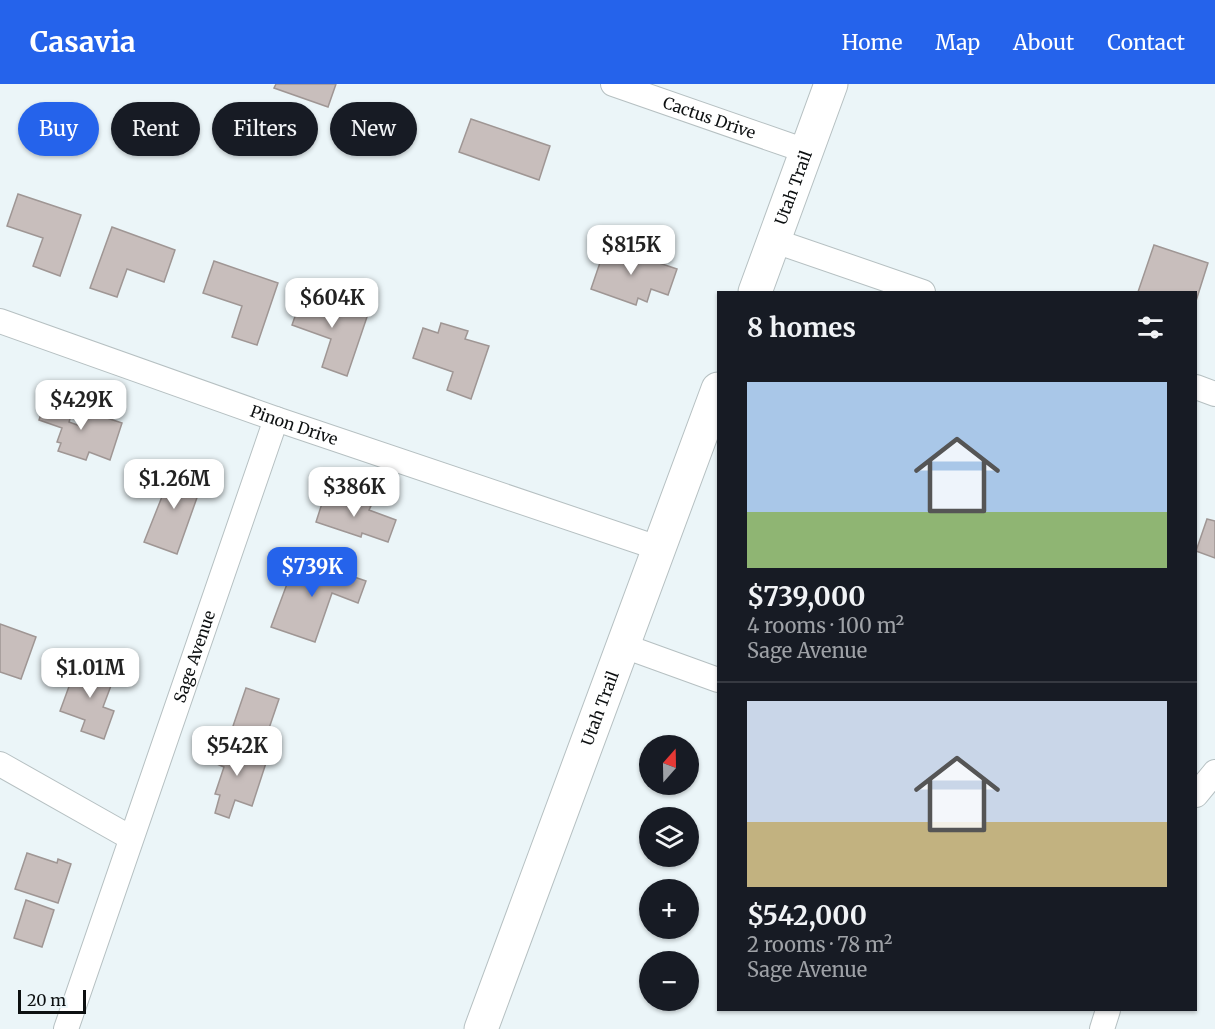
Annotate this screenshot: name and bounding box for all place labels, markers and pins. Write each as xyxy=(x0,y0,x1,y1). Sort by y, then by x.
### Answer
pin: $815K xyxy=(589,225,673,276)
pin: $604K xyxy=(290,278,374,329)
pin: $429K xyxy=(39,380,123,431)
pin: $1.26M xyxy=(125,459,223,510)
pin: $386K xyxy=(312,467,396,518)
pin: $739K xyxy=(270,547,354,598)
pin: $1.01M xyxy=(41,648,139,699)
pin: $542K xyxy=(195,726,279,777)

